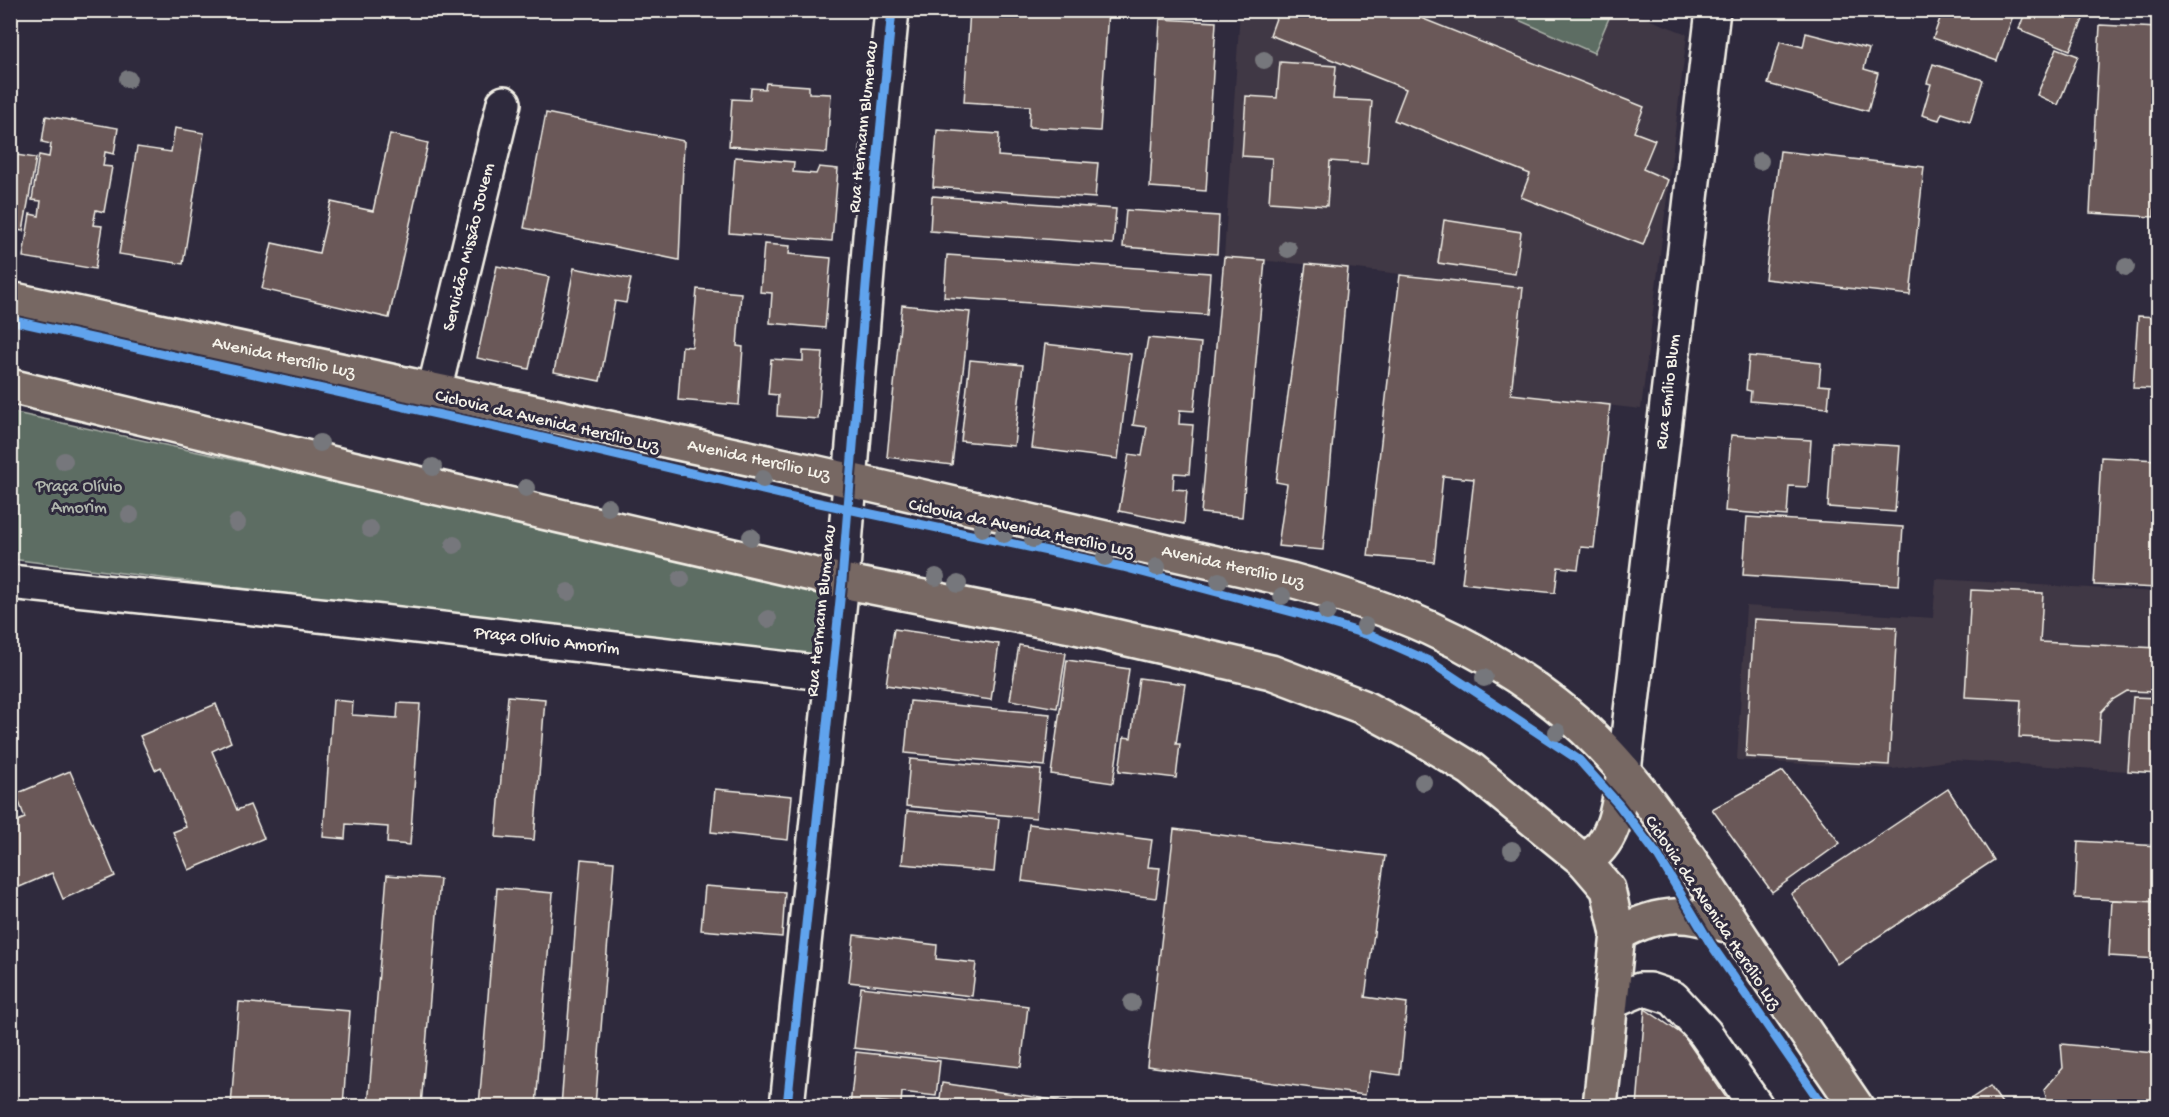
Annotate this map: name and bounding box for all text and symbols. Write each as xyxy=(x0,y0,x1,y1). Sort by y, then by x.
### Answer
street label: Rua Hermann Blumenau xyxy=(845,39,884,214)
street label: Servidão Missão Jovem xyxy=(438,161,500,333)
street label: Avenida Hercílio Luz xyxy=(210,332,358,384)
street label: Rua Emílio Blum xyxy=(1651,333,1686,450)
street label: Ciclovia da Avenida Hercílio Luz xyxy=(433,386,662,458)
street label: Avenida Hercílio Luz xyxy=(685,435,833,486)
park label: Praça Olívio Amorim xyxy=(35,477,122,519)
street label: Ciclovia da Avenida Hercílio Luz xyxy=(907,495,1136,563)
street label: Rua Hermann Blumenau xyxy=(803,523,842,698)
street label: Avenida Hercílio Luz xyxy=(1160,541,1308,594)
street label: Praça Olívio Amorim xyxy=(472,622,621,660)
street label: Ciclovia da Avenida Hercílio Luz xyxy=(1639,812,1785,1015)

